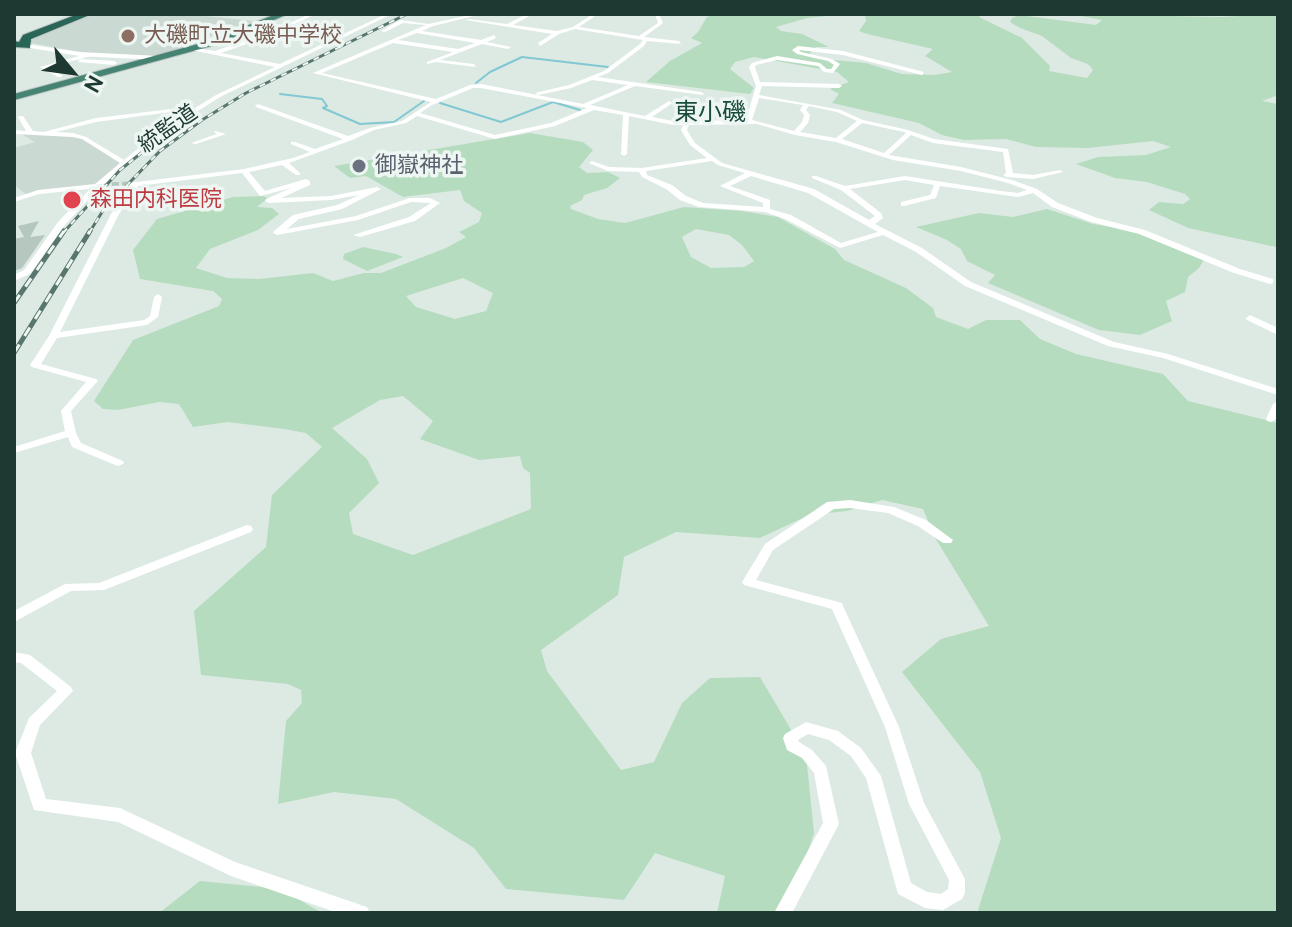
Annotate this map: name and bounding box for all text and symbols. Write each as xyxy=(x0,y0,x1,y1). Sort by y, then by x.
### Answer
place label: 大磯町立大磯中学校 xyxy=(144,23,342,49)
marker: 大磯町立大磯中学校 xyxy=(119,27,137,45)
north arrow xyxy=(32,32,112,112)
text: N xyxy=(78,71,109,97)
street label: 統監道 xyxy=(133,99,203,159)
district label: 東小磯 xyxy=(674,99,746,127)
place label: 御嶽神社 xyxy=(375,153,463,179)
marker: 御嶽神社 xyxy=(350,157,368,175)
place label: 森田内科医院 xyxy=(90,187,222,213)
marker: 森田内科医院 xyxy=(61,189,83,211)

